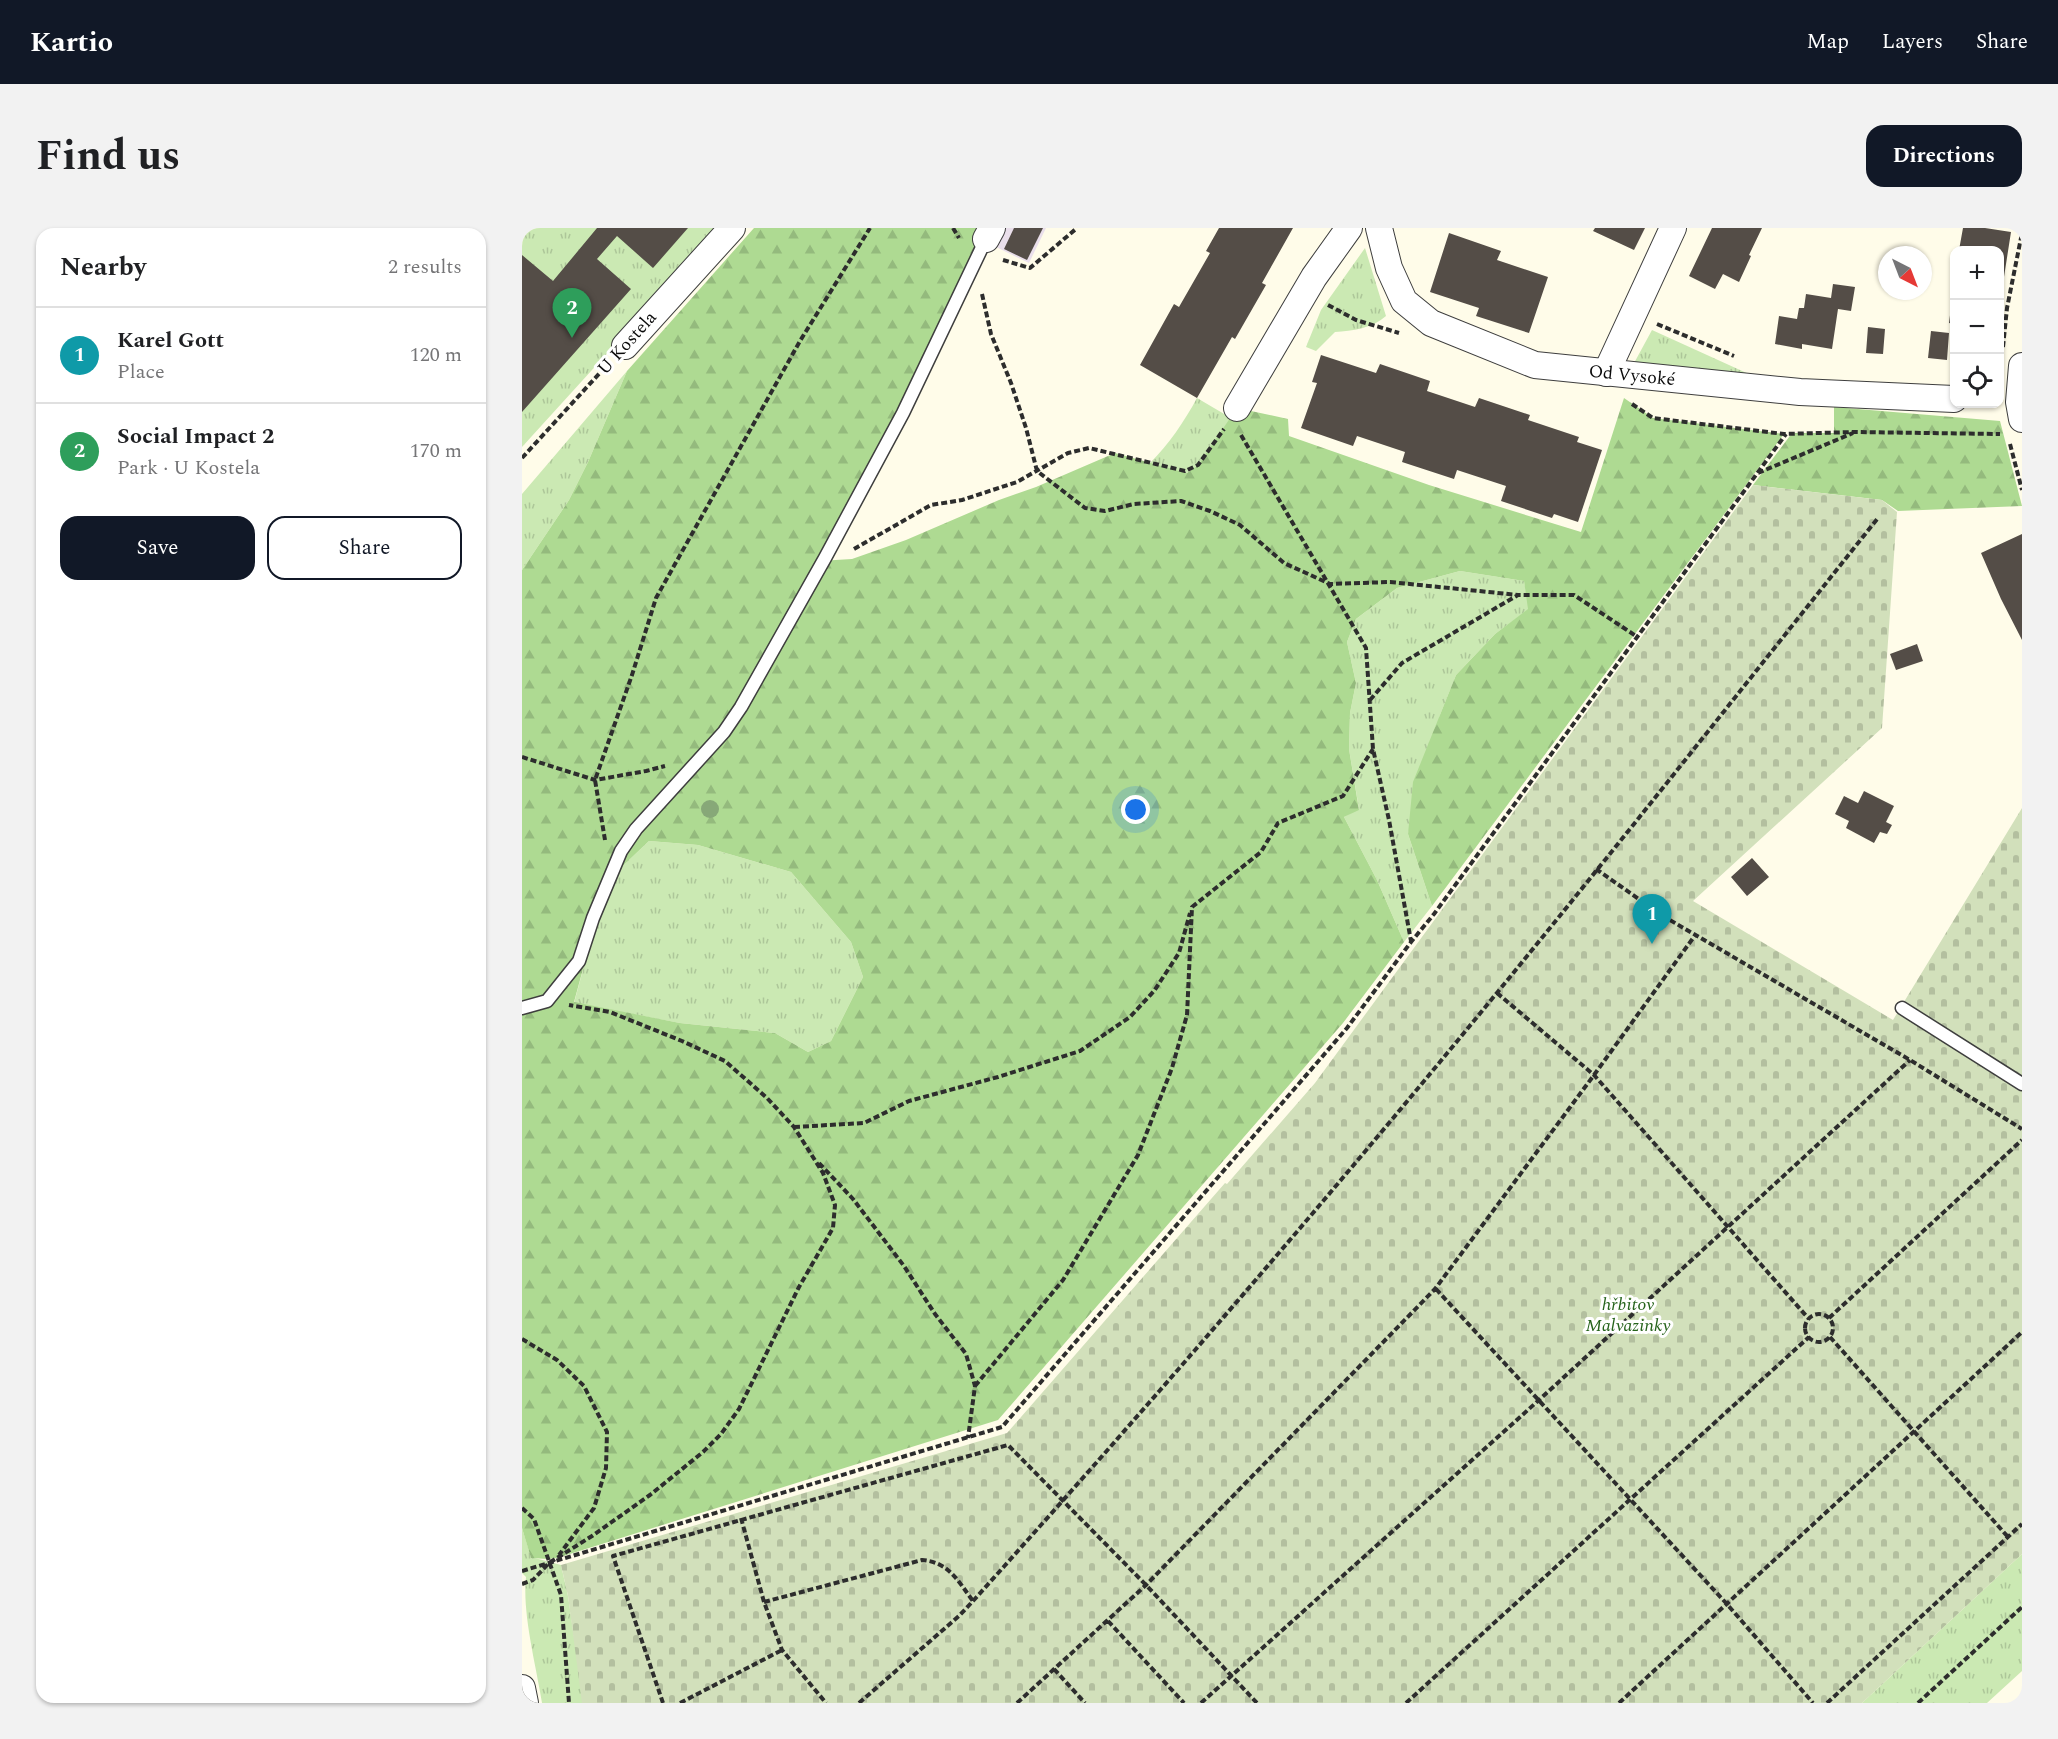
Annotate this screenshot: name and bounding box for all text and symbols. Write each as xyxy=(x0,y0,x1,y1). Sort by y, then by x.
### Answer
text: Kartio xyxy=(30,21,113,64)
text: Map xyxy=(1807,26,1849,58)
text: Layers xyxy=(1882,26,1943,58)
text: Share xyxy=(1976,26,2028,58)
text: Find us xyxy=(36,125,180,188)
button: Directions xyxy=(1866,125,2022,187)
north arrow xyxy=(1878,246,1932,300)
map controls xyxy=(1950,246,2004,408)
button: + xyxy=(1950,246,2004,300)
text: Nearby xyxy=(60,247,146,287)
text: 2 results xyxy=(388,252,462,282)
pin: 2 xyxy=(553,288,592,338)
button: − xyxy=(1950,300,2004,354)
street label: U Kostela xyxy=(591,305,663,381)
text: Karel Gott xyxy=(117,324,224,357)
text: 1 xyxy=(74,340,85,370)
text: 120 m xyxy=(410,340,462,370)
button: locate xyxy=(1950,354,2004,408)
text: Place xyxy=(117,357,165,387)
street label: Od Vysoké xyxy=(1587,357,1677,393)
text: Social Impact 2 xyxy=(117,420,274,453)
text: 2 xyxy=(74,436,85,466)
text: 170 m xyxy=(410,436,462,466)
text: Park · U Kostela xyxy=(117,453,260,483)
button: Save xyxy=(60,516,255,580)
button: Share xyxy=(267,516,462,580)
your location xyxy=(1121,795,1150,824)
pin: 1 xyxy=(1632,894,1672,944)
park label: hřbitov Malvazinky xyxy=(1585,1291,1671,1339)

